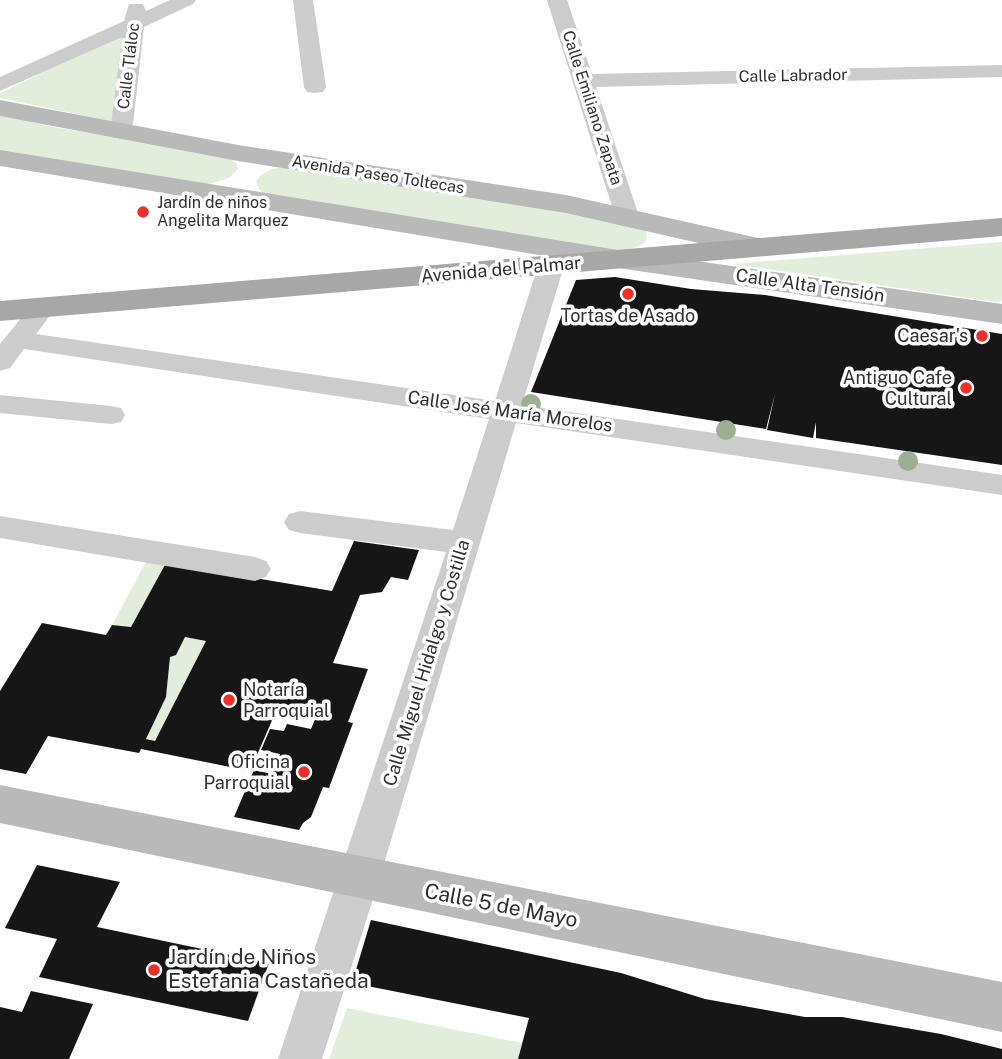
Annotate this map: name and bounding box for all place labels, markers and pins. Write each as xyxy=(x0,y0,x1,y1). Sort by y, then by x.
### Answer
place label: Jardín de niños Angelita Marquez xyxy=(157,193,288,231)
marker: Jardín de niños Angelita Marquez xyxy=(135,204,151,220)
marker: Tortas de Asado xyxy=(620,286,636,302)
place label: Tortas de Asado xyxy=(561,305,695,327)
place label: Caesar's xyxy=(897,325,968,347)
marker: Caesar's xyxy=(974,328,990,344)
place label: Antiguo Cafe Cultural xyxy=(843,367,952,410)
marker: Antiguo Cafe Cultural xyxy=(958,380,974,396)
place label: Notaría Parroquial xyxy=(243,679,329,722)
marker: Notaría Parroquial xyxy=(221,692,237,708)
place label: Oficina Parroquial xyxy=(204,751,290,794)
marker: Oficina Parroquial xyxy=(296,764,312,780)
place label: Jardín de Niños Estefania Castañeda xyxy=(168,945,369,995)
marker: Jardín de Niños Estefania Castañeda xyxy=(146,962,162,978)

